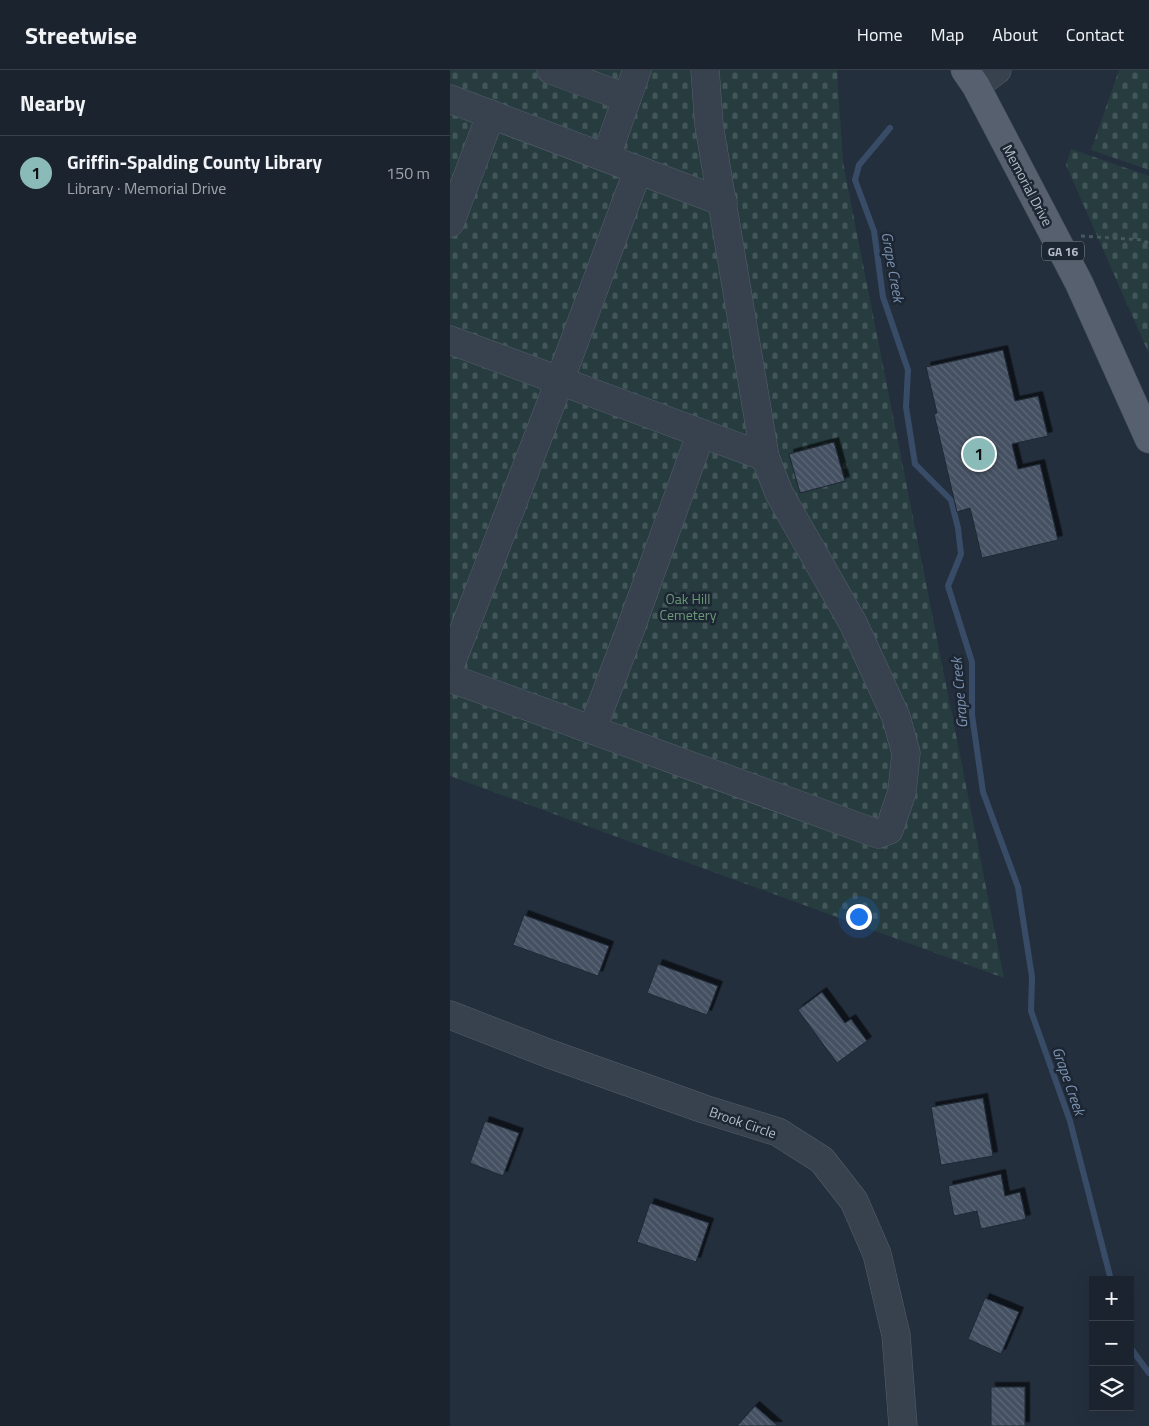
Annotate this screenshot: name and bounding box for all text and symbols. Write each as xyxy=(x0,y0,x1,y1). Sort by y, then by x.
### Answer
text: Streetwise xyxy=(25,17,137,53)
text: Home xyxy=(857,21,903,48)
text: Map xyxy=(931,21,964,48)
text: About xyxy=(992,21,1038,48)
text: Contact xyxy=(1066,21,1124,48)
text: Nearby xyxy=(20,87,85,119)
street label: Memorial Drive xyxy=(998,140,1058,230)
text: Griffin-Spalding County Library xyxy=(67,147,322,176)
text: 1 xyxy=(32,161,40,185)
text: 150 m xyxy=(386,161,430,185)
text: Library · Memorial Drive xyxy=(67,176,226,200)
water label: Grape Creek xyxy=(876,230,911,306)
road number: GA 16 xyxy=(1042,242,1084,260)
pin: 1 xyxy=(963,435,995,473)
park label: Oak Hill Cemetery xyxy=(660,588,717,625)
water label: Grape Creek xyxy=(944,654,974,729)
your location xyxy=(846,904,872,930)
water label: Grape Creek xyxy=(1047,1044,1092,1120)
street label: Brook Circle xyxy=(707,1101,779,1143)
map controls xyxy=(1089,1276,1134,1411)
button: + xyxy=(1089,1276,1134,1321)
button: − xyxy=(1089,1321,1134,1366)
button: layers xyxy=(1089,1366,1134,1411)

